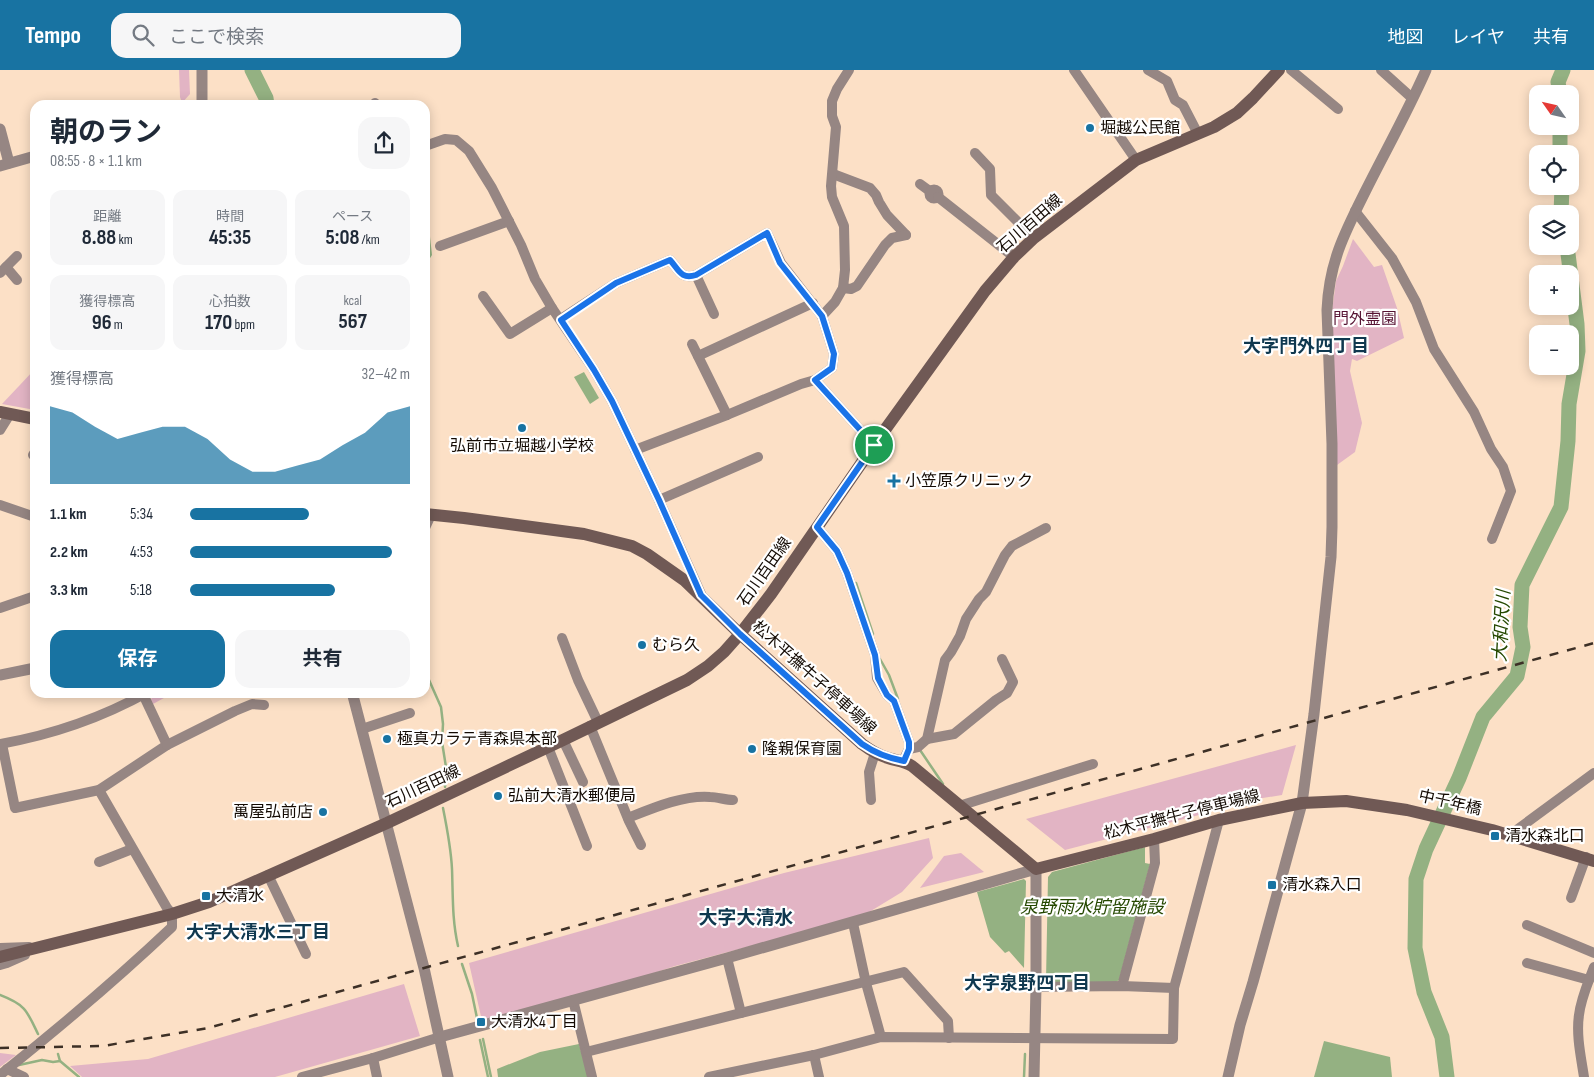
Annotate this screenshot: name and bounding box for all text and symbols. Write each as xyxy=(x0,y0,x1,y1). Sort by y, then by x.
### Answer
search box xyxy=(111,13,461,58)
text: Tempo xyxy=(25,21,81,50)
icon: search xyxy=(129,21,157,49)
text: ここで検索 xyxy=(169,26,264,49)
text: 地図 xyxy=(1388,27,1424,48)
text: レイヤ xyxy=(1452,27,1505,48)
text: 共有 xyxy=(1533,27,1569,48)
north arrow xyxy=(1529,85,1579,135)
map controls xyxy=(1529,85,1579,375)
text: 朝のラン xyxy=(50,116,162,149)
button: share xyxy=(358,117,410,169)
place label: 堀越公民館 xyxy=(1100,119,1180,138)
marker: 堀越公民館 xyxy=(1084,122,1096,134)
button: locate xyxy=(1529,145,1579,195)
text: 08:55 · 8 × 1.1 km xyxy=(50,152,142,171)
street label: 石川百田線 xyxy=(994,191,1066,257)
button: layers xyxy=(1529,205,1579,255)
text: 距離 xyxy=(93,208,121,225)
text: 時間 xyxy=(216,208,244,225)
text: ペース xyxy=(332,208,373,225)
text: 8.88 xyxy=(82,225,116,250)
text: 45:35 xyxy=(209,225,251,250)
text: 5:08 xyxy=(326,225,359,250)
text: km xyxy=(116,231,133,248)
text: /km xyxy=(359,231,380,248)
button: + xyxy=(1529,265,1579,315)
text: kcal xyxy=(343,292,362,309)
text: 獲得標高 xyxy=(79,293,135,310)
text: 心拍数 xyxy=(209,293,251,310)
text: 567 xyxy=(339,309,367,334)
text: 96 xyxy=(92,310,112,335)
text: 170 xyxy=(205,310,232,335)
park label: 門外霊園 xyxy=(1333,310,1397,329)
text: m xyxy=(112,316,123,333)
text: bpm xyxy=(232,316,255,333)
button: − xyxy=(1529,325,1579,375)
district label: 大字門外四丁目 xyxy=(1243,336,1369,357)
text: 32–42 m xyxy=(362,365,410,384)
text: 獲得標高 xyxy=(50,370,114,389)
marker: 弘前市立堀越小学校 xyxy=(516,422,528,434)
pin xyxy=(853,424,895,466)
icon: arrive xyxy=(860,431,888,459)
place label: 弘前市立堀越小学校 xyxy=(450,437,594,456)
place label: 小笠原クリニック xyxy=(905,472,1033,491)
marker: 小笠原クリニック xyxy=(887,474,901,488)
text: 1.1 km xyxy=(50,505,87,524)
text: 5:34 xyxy=(130,505,153,524)
street label: 石川百田線 xyxy=(734,534,796,610)
text: 2.2 km xyxy=(50,543,88,562)
text: 4:53 xyxy=(130,543,153,562)
text: 3.3 km xyxy=(50,581,88,600)
text: 5:18 xyxy=(130,581,152,600)
water label: 大和沢川 xyxy=(1490,588,1514,663)
street label: 松木平撫牛子停車場線 xyxy=(748,617,880,739)
button: 保存 xyxy=(50,630,225,688)
button: 共有 xyxy=(235,630,410,688)
place label: むら久 xyxy=(652,636,700,655)
marker: むら久 xyxy=(636,639,648,651)
place label: 極真カラテ青森県本部 xyxy=(397,730,557,749)
marker: 極真カラテ青森県本部 xyxy=(381,733,393,745)
place label: 隆親保育園 xyxy=(762,740,842,759)
marker: 隆親保育園 xyxy=(746,743,758,755)
street label: 石川百田線 xyxy=(383,761,463,813)
street label: 松木平撫牛子停車場線 xyxy=(1102,786,1262,844)
place label: 弘前大清水郵便局 xyxy=(508,787,636,806)
street label: 中千年橋 xyxy=(1417,787,1483,819)
marker: 弘前大清水郵便局 xyxy=(492,790,504,802)
place label: 萬屋弘前店 xyxy=(233,803,313,822)
marker: 萬屋弘前店 xyxy=(317,806,329,818)
place label: 清水森北口 xyxy=(1505,827,1585,846)
marker: 清水森北口 xyxy=(1489,830,1501,842)
place label: 清水森入口 xyxy=(1282,876,1362,895)
marker: 清水森入口 xyxy=(1266,879,1278,891)
place label: 大清水 xyxy=(216,887,264,906)
marker: 大清水 xyxy=(200,890,212,902)
water label: 泉野雨水貯留施設 xyxy=(1020,897,1167,918)
district label: 大字大清水 xyxy=(698,907,794,930)
district label: 大字大清水三丁目 xyxy=(186,922,330,943)
district label: 大字泉野四丁目 xyxy=(964,973,1090,994)
place label: 大清水4丁目 xyxy=(491,1013,578,1032)
marker: 大清水4丁目 xyxy=(475,1016,487,1028)

